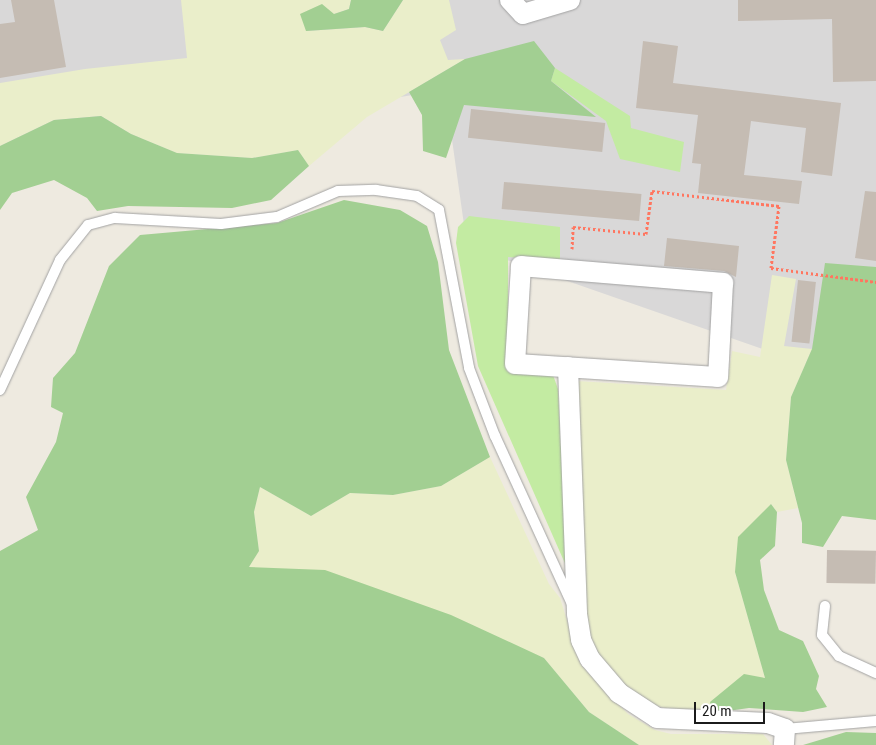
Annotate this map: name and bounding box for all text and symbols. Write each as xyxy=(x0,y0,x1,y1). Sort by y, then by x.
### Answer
scale bar xyxy=(696,692,767,724)
text: 20 m xyxy=(702,702,732,720)

